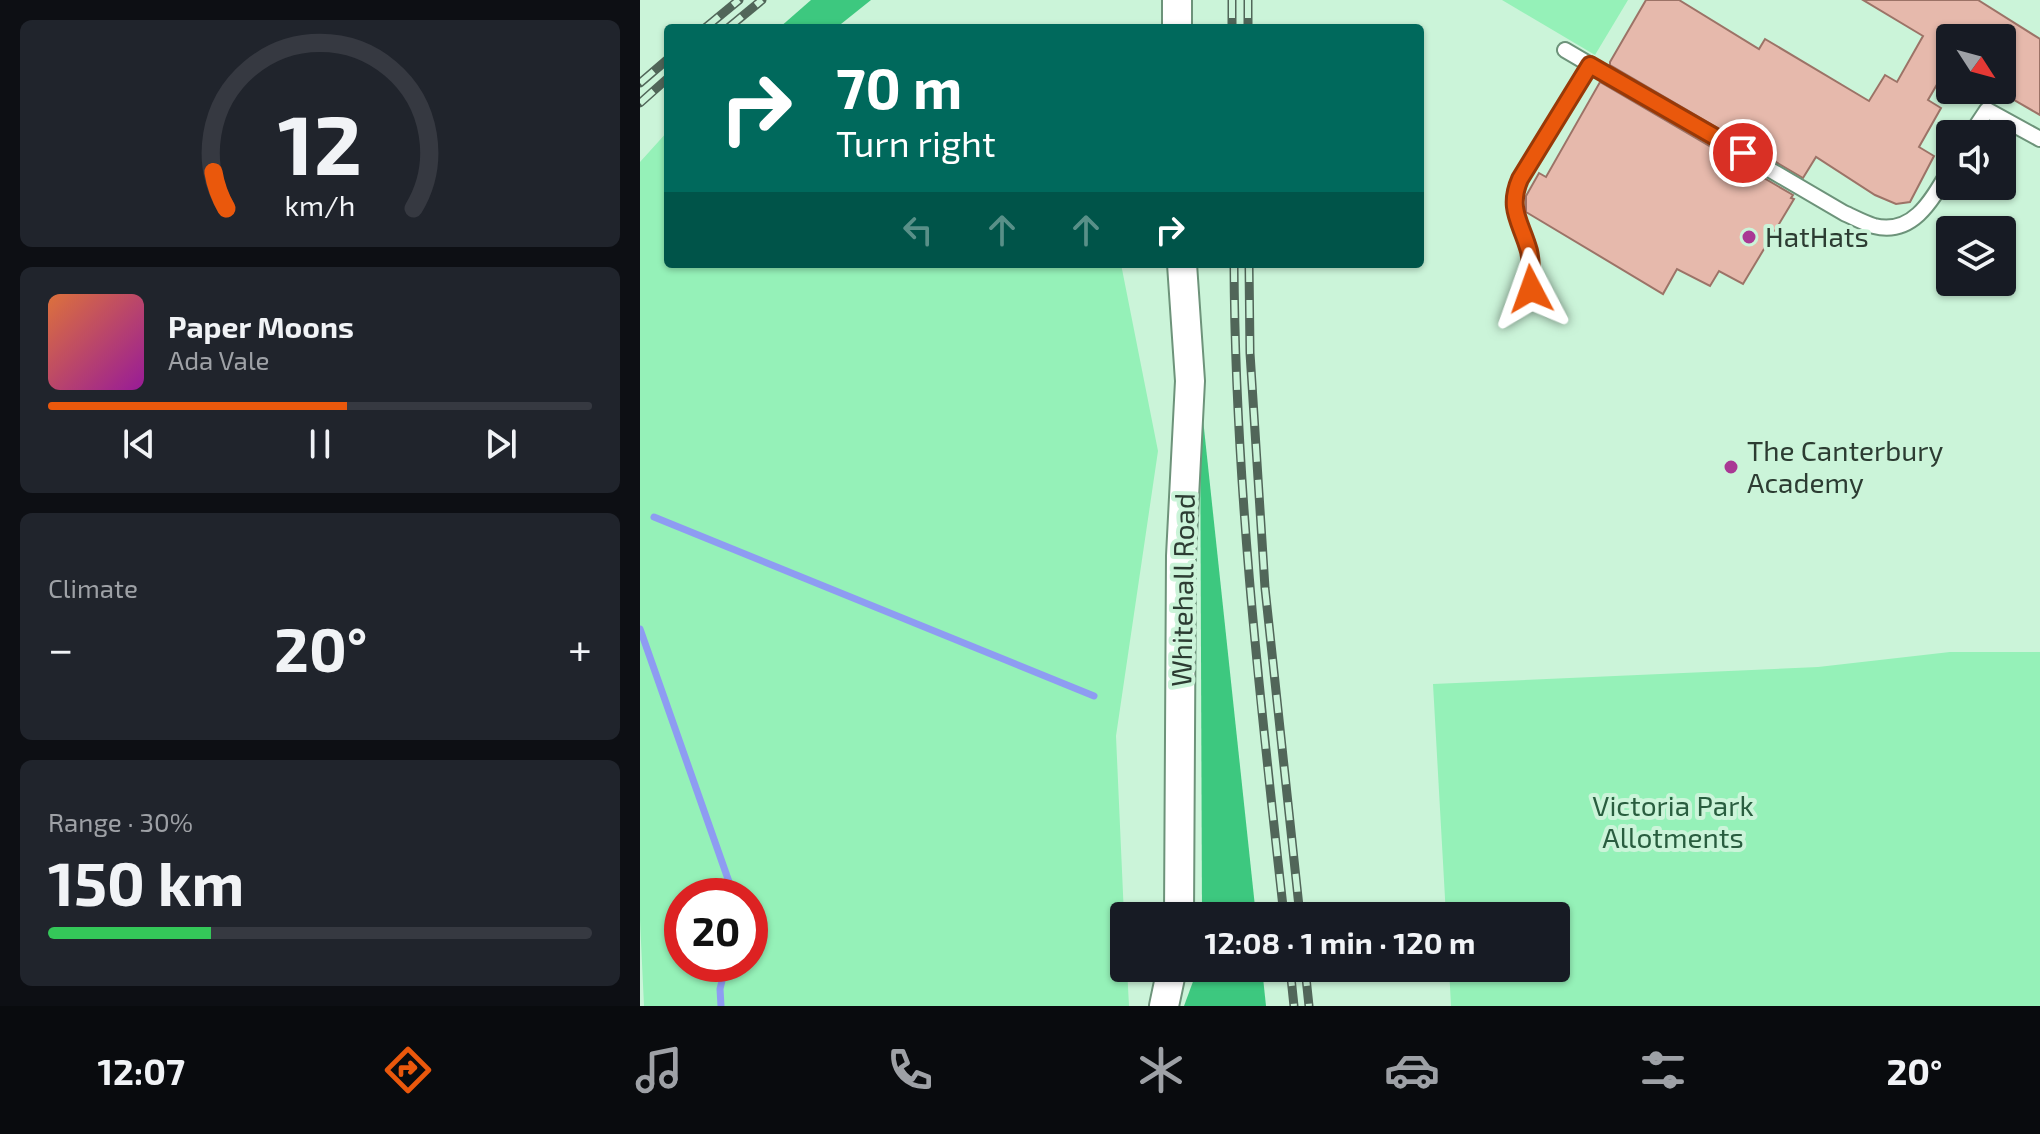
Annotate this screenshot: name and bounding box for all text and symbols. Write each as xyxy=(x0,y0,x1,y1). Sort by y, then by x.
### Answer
north arrow xyxy=(1936,24,2016,104)
map controls xyxy=(1936,24,2016,296)
text: 70 m xyxy=(836,53,962,120)
icon: right xyxy=(704,56,808,160)
text: 12 xyxy=(278,92,362,192)
pin xyxy=(1709,119,1777,187)
button: sound xyxy=(1936,120,2016,200)
text: Turn right xyxy=(836,121,996,164)
icon: arrive xyxy=(1721,131,1765,175)
text: km/h xyxy=(285,187,355,222)
icon: left xyxy=(896,208,940,252)
icon: ahead xyxy=(980,208,1024,252)
icon: ahead xyxy=(1064,208,1108,252)
icon: right xyxy=(1148,208,1192,252)
button: layers xyxy=(1936,216,2016,296)
place label: HatHats xyxy=(1765,219,1869,253)
marker: HatHats xyxy=(1740,228,1758,246)
position arrow xyxy=(1489,247,1573,331)
text: Paper Moons xyxy=(168,308,354,344)
text: Ada Vale xyxy=(168,344,270,375)
icon: previous xyxy=(117,422,161,466)
icon: pause xyxy=(298,422,342,466)
icon: next xyxy=(479,422,523,466)
place label: The Canterbury Academy xyxy=(1747,433,1943,499)
marker: The Canterbury Academy xyxy=(1722,458,1740,476)
street label: Whitehall Road xyxy=(1163,493,1201,687)
text: Climate xyxy=(48,572,138,603)
text: 20° xyxy=(274,612,367,684)
text: − xyxy=(48,621,74,674)
text: + xyxy=(568,621,592,674)
park label: Victoria Park Allotments xyxy=(1592,788,1754,854)
text: Range · 30% xyxy=(48,806,193,837)
text: 150 km xyxy=(48,846,244,918)
speed limit sign: 20 xyxy=(664,878,768,982)
text: 12:08 · 1 min · 120 m xyxy=(1204,924,1476,960)
icon: directions xyxy=(380,1042,436,1098)
icon: music xyxy=(631,1042,687,1098)
icon: phone xyxy=(882,1042,938,1098)
icon: climate xyxy=(1133,1042,1189,1098)
icon: car xyxy=(1384,1042,1440,1098)
icon: filters xyxy=(1635,1042,1691,1098)
text: 12:07 xyxy=(98,1049,185,1092)
text: 20° xyxy=(1886,1049,1942,1092)

